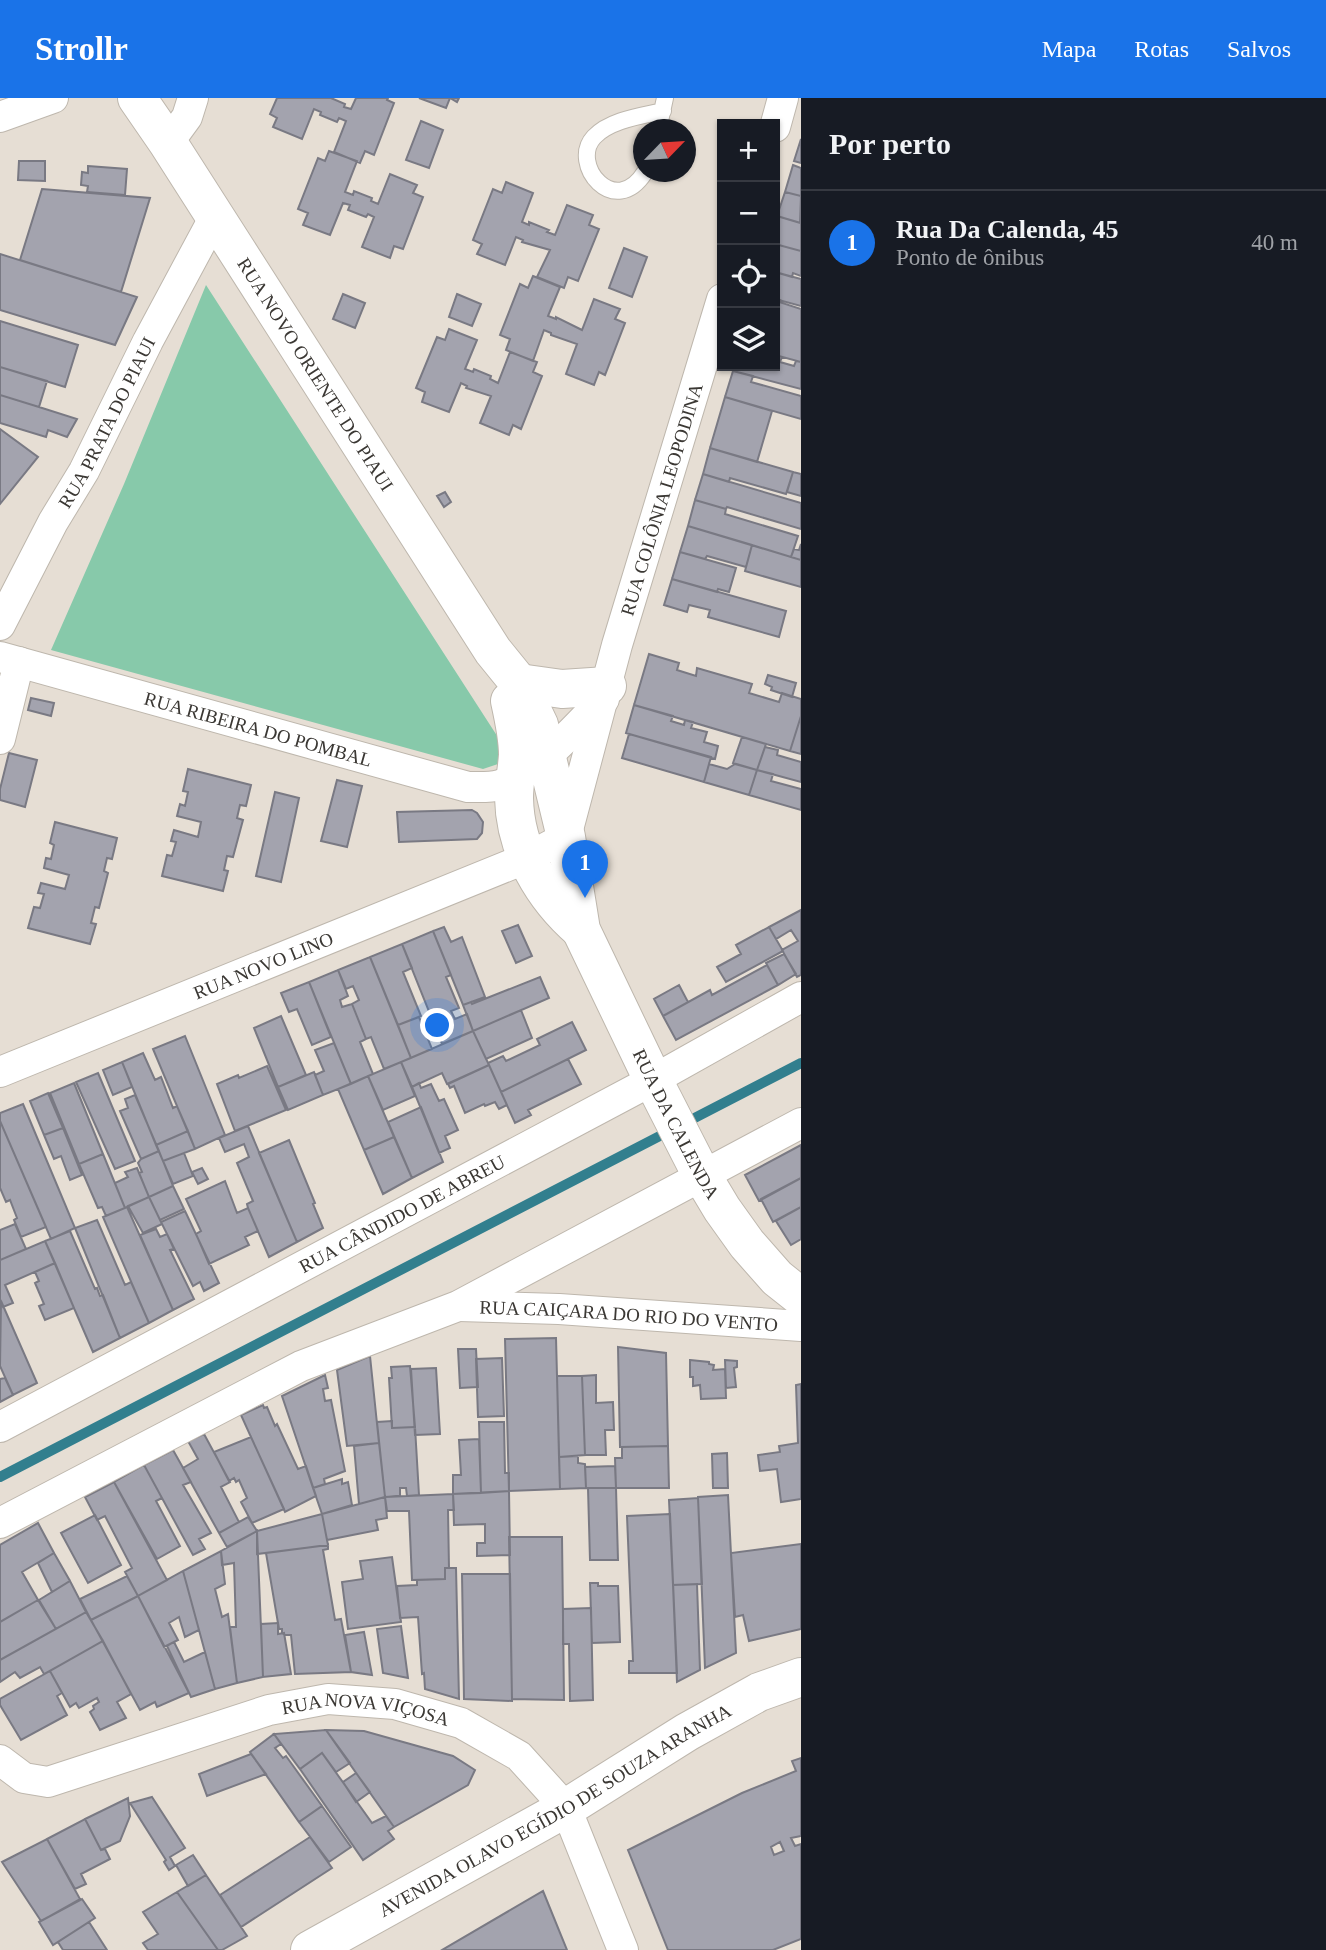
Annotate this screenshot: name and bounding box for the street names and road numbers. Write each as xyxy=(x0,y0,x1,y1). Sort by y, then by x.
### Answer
street label: RUA NOVO ORIENTE DO PIAUI xyxy=(234,254,398,495)
street label: RUA PRATA DO PIAUI xyxy=(54,333,159,512)
street label: RUA COLÔNIA LEOPODINA xyxy=(616,380,706,618)
street label: RUA RIBEIRA DO POMBAL xyxy=(142,687,374,770)
street label: RUA NOVO LINO xyxy=(190,927,336,1003)
street label: RUA DA CALENDA xyxy=(629,1046,724,1203)
street label: RUA CÂNDIDO DE ABREU xyxy=(295,1150,508,1277)
street label: RUA CAIÇARA DO RIO DO VENTO xyxy=(479,1296,779,1335)
street label: RUA NOVA VIÇOSA xyxy=(280,1688,452,1730)
street label: AVENIDA OLAVO EGÍDIO DE SOUZA ARANHA xyxy=(375,1699,735,1920)

